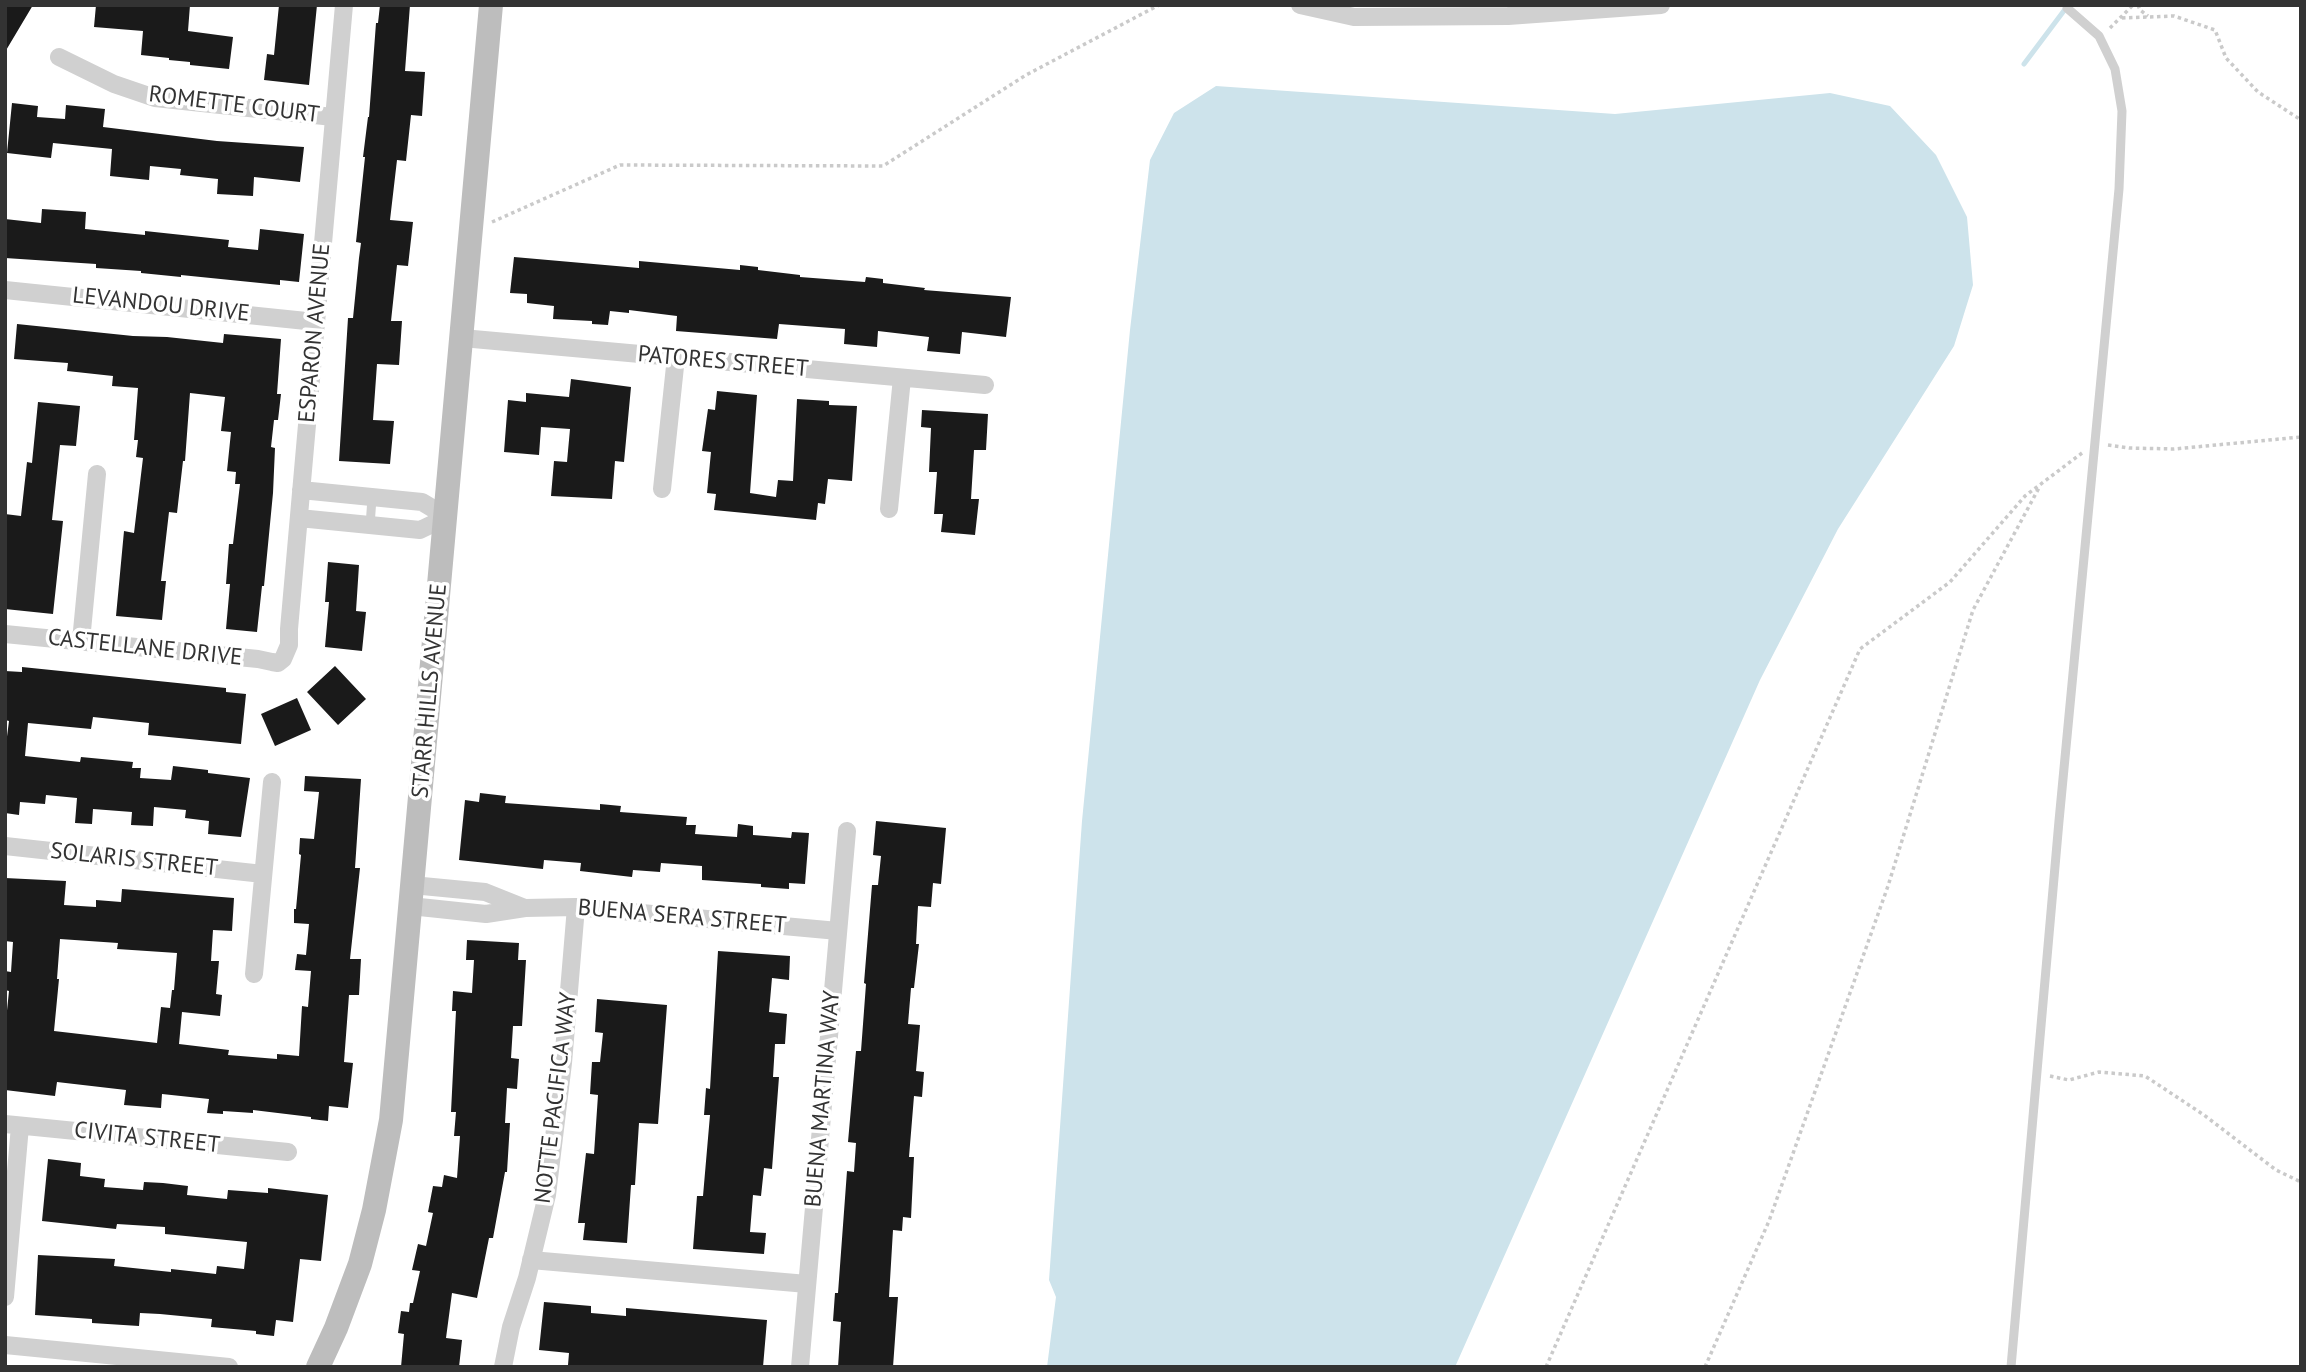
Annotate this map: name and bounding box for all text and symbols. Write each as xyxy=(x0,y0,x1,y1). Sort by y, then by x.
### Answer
street label: ROMETTE COURT xyxy=(147,81,321,129)
street label: ESPARON AVENUE xyxy=(293,242,337,424)
street label: LEVANDOU DRIVE xyxy=(71,282,251,328)
street label: PATORES STREET xyxy=(637,341,809,383)
street label: STARR HILLS AVENUE xyxy=(407,583,453,799)
street label: CASTELLANE DRIVE xyxy=(46,624,244,672)
street label: SOLARIS STREET xyxy=(49,837,219,883)
street label: BUENA SERA STREET xyxy=(577,894,787,940)
street label: BUENA MARTINA WAY xyxy=(800,990,846,1208)
street label: NOTTE PACIFICA WAY xyxy=(529,991,583,1205)
street label: CIVITA STREET xyxy=(73,1117,221,1159)

